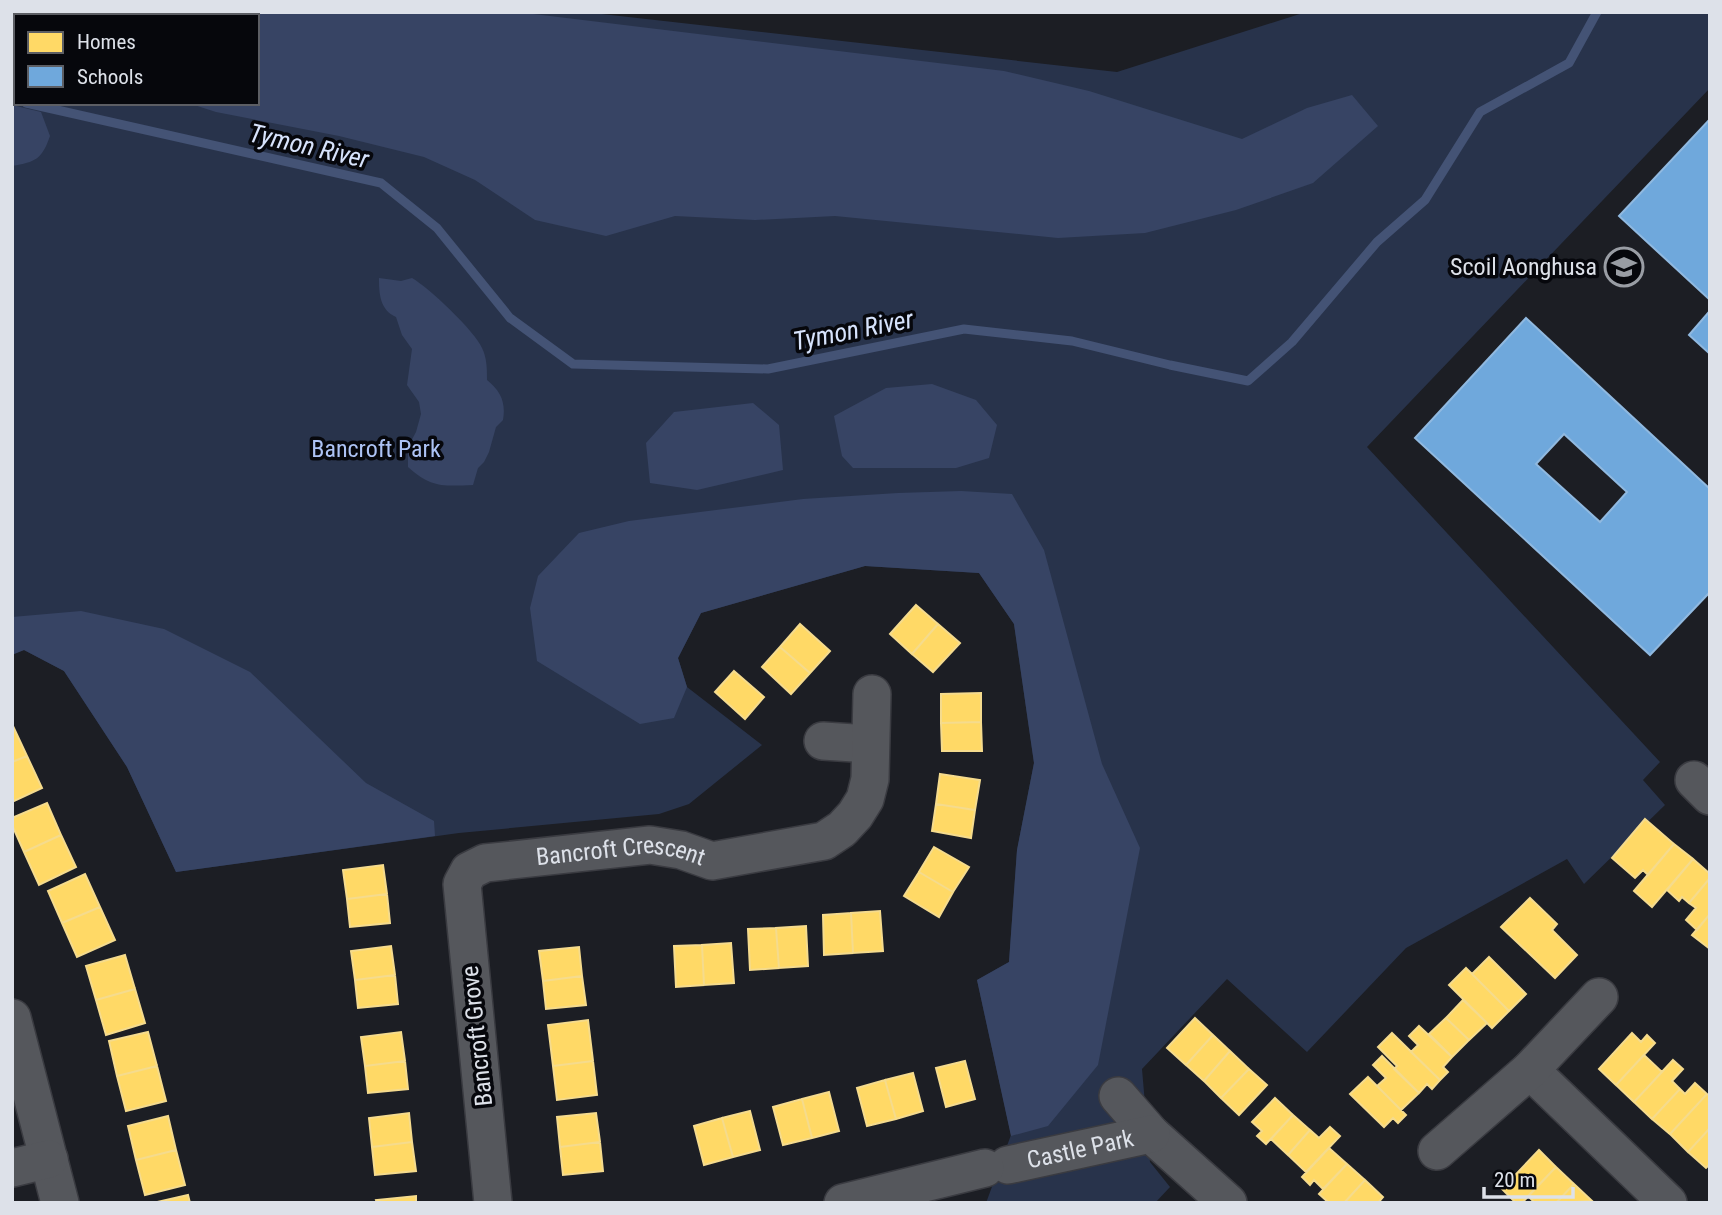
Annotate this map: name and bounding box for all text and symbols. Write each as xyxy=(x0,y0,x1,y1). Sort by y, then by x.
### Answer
legend xyxy=(14,14,259,105)
text: Homes xyxy=(77,30,136,54)
text: Schools xyxy=(77,65,143,89)
water label: Tymon River xyxy=(246,118,373,175)
school or university icon: Scoil Aonghusa xyxy=(1603,246,1645,288)
place label: Scoil Aonghusa xyxy=(1450,253,1597,281)
water label: Tymon River xyxy=(790,303,917,356)
park label: Bancroft Park xyxy=(311,435,441,463)
street label: Bancroft Crescent xyxy=(535,831,709,871)
street label: Bancroft Grove xyxy=(456,964,498,1108)
street label: Castle Park xyxy=(1024,1124,1136,1174)
scale bar xyxy=(1484,1156,1573,1200)
text: 20 m xyxy=(1494,1168,1535,1192)

